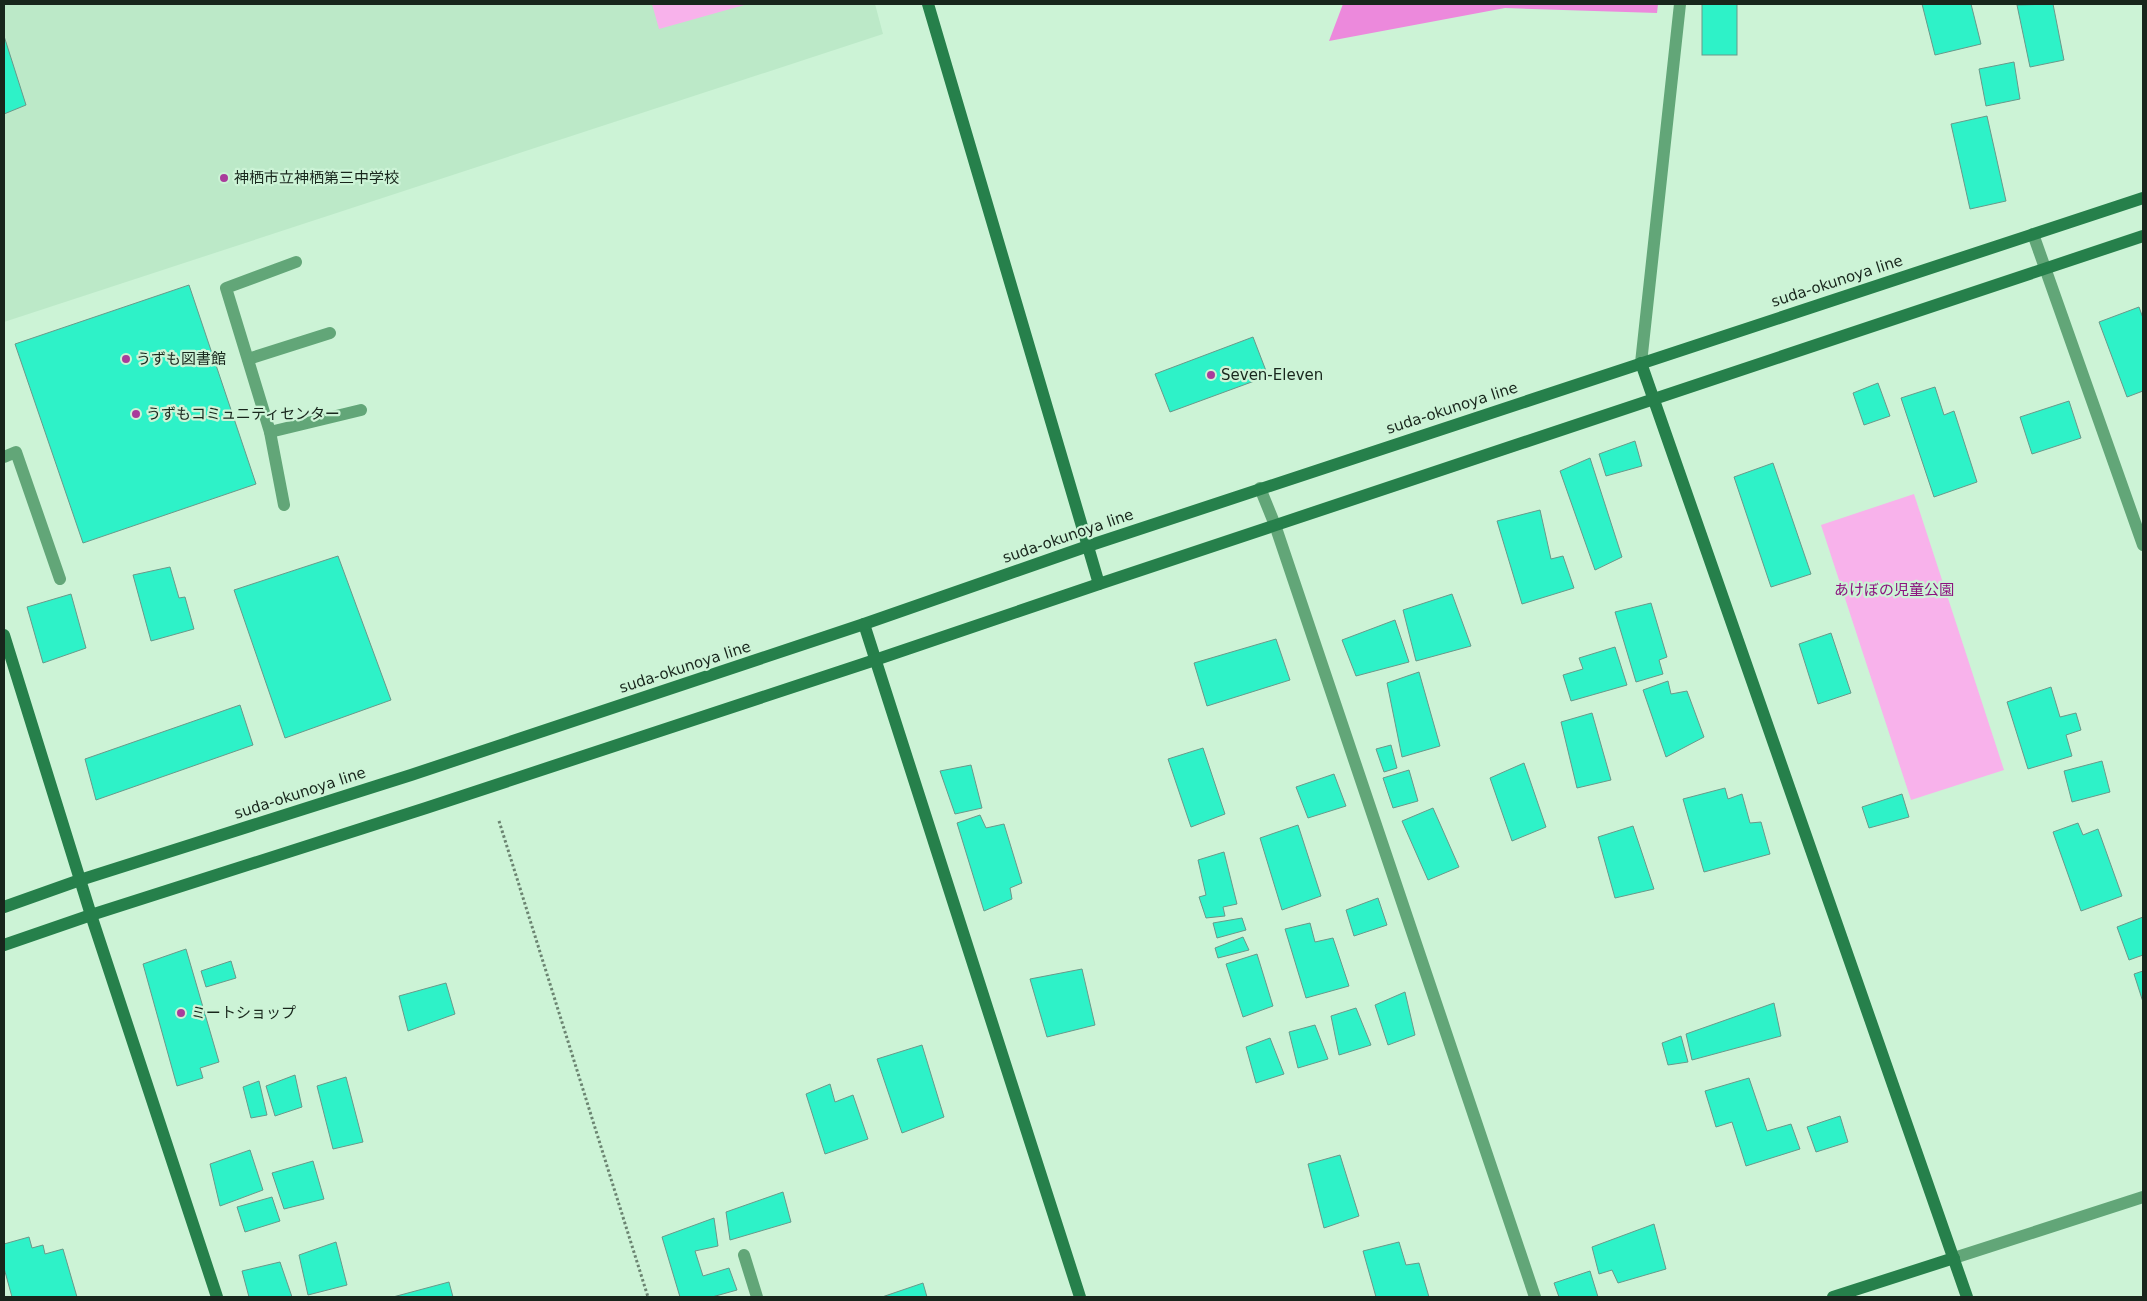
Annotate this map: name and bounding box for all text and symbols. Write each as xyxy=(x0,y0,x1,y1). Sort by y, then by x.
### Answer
place label: 神栖市立神栖第三中学校 xyxy=(234,169,399,187)
marker: 神栖市立神栖第三中学校 xyxy=(218,172,230,184)
street label: suda-okunoya line xyxy=(1769,251,1905,311)
place label: うずも図書館 xyxy=(136,350,226,368)
marker: うずも図書館 xyxy=(120,353,132,365)
place label: Seven-Eleven xyxy=(1221,366,1323,384)
marker: Seven-Eleven xyxy=(1205,369,1217,381)
street label: suda-okunoya line xyxy=(1384,378,1520,438)
place label: うずもコミュニティセンター xyxy=(146,405,340,423)
marker: うずもコミュニティセンター xyxy=(130,408,142,420)
street label: suda-okunoya line xyxy=(1000,505,1136,567)
park label: あけぼの児童公園 xyxy=(1834,581,1954,599)
street label: suda-okunoya line xyxy=(617,637,753,697)
street label: suda-okunoya line xyxy=(232,763,368,823)
place label: ミートショップ xyxy=(191,1004,296,1022)
marker: ミートショップ xyxy=(175,1007,187,1019)

